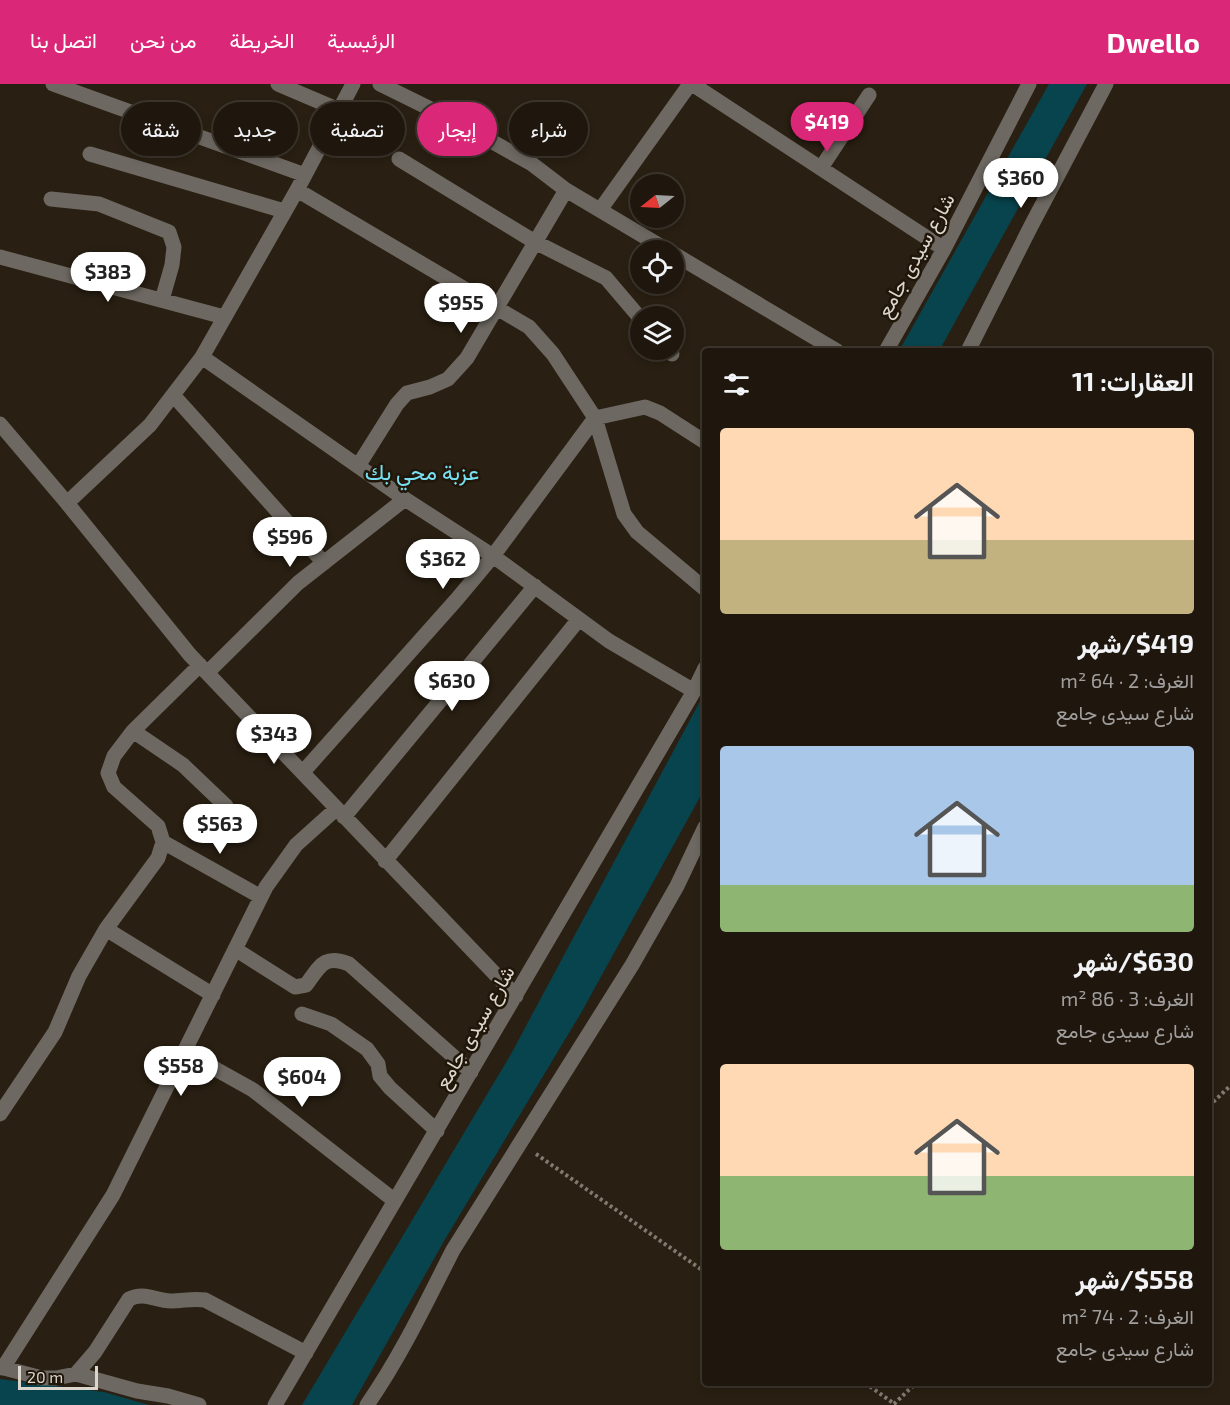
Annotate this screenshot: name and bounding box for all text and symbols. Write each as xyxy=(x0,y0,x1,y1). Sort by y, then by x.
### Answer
text: Dwello xyxy=(1107,25,1200,59)
text: اتصل بنا xyxy=(30,27,97,52)
text: من نحن xyxy=(130,27,196,52)
text: الخريطة xyxy=(229,27,294,52)
text: الرئيسية xyxy=(327,27,395,52)
chip: شقة xyxy=(121,102,201,156)
chip: جديد xyxy=(213,102,298,156)
chip: تصفية xyxy=(310,102,405,156)
chip: إيجار xyxy=(417,102,497,156)
chip: شراء xyxy=(509,102,588,156)
pin: $419 xyxy=(791,102,863,153)
text: $419 xyxy=(805,109,849,133)
pin: $360 xyxy=(985,158,1057,209)
text: $360 xyxy=(997,165,1045,189)
north arrow xyxy=(630,174,684,228)
map controls xyxy=(630,174,684,360)
street label: شارع سيدى جامع xyxy=(871,189,962,323)
button: locate xyxy=(630,240,684,294)
pin: $383 xyxy=(72,252,144,303)
text: $383 xyxy=(85,259,131,283)
pin: $955 xyxy=(425,283,497,334)
text: $955 xyxy=(438,290,484,314)
button: layers xyxy=(630,306,684,360)
text: العقارات: 11 xyxy=(1072,365,1194,396)
icon: filters xyxy=(720,368,753,401)
district label: عزبة محي بك xyxy=(365,458,479,491)
icon: home xyxy=(903,467,1011,575)
pin: $596 xyxy=(254,517,326,568)
text: $596 xyxy=(267,524,313,548)
pin: $362 xyxy=(407,539,479,590)
text: $362 xyxy=(420,546,466,570)
text: $419/شهر xyxy=(1077,627,1194,658)
pin: $630 xyxy=(416,661,488,712)
text: $630 xyxy=(428,668,476,692)
text: الغرف: 2 · 64 m² xyxy=(1060,668,1194,692)
text: شارع سيدى جامع xyxy=(1056,700,1194,724)
pin: $343 xyxy=(238,714,310,765)
text: $343 xyxy=(250,721,298,745)
icon: home xyxy=(903,785,1011,893)
pin: $563 xyxy=(184,804,256,855)
text: $563 xyxy=(197,811,243,835)
text: $630/شهر xyxy=(1074,945,1194,976)
street label: شارع سيدى جامع xyxy=(429,961,522,1094)
text: الغرف: 3 · 86 m² xyxy=(1061,986,1194,1010)
text: شارع سيدى جامع xyxy=(1056,1018,1194,1042)
pin: $558 xyxy=(145,1046,217,1097)
text: $558 xyxy=(158,1053,204,1077)
pin: $604 xyxy=(266,1057,338,1108)
text: $604 xyxy=(278,1064,326,1088)
icon: home xyxy=(903,1103,1011,1211)
text: $558/شهر xyxy=(1076,1263,1194,1294)
text: الغرف: 2 · 74 m² xyxy=(1062,1304,1194,1328)
text: شارع سيدى جامع xyxy=(1056,1336,1194,1360)
scale bar xyxy=(18,1363,98,1390)
text: 20 m xyxy=(27,1367,63,1386)

